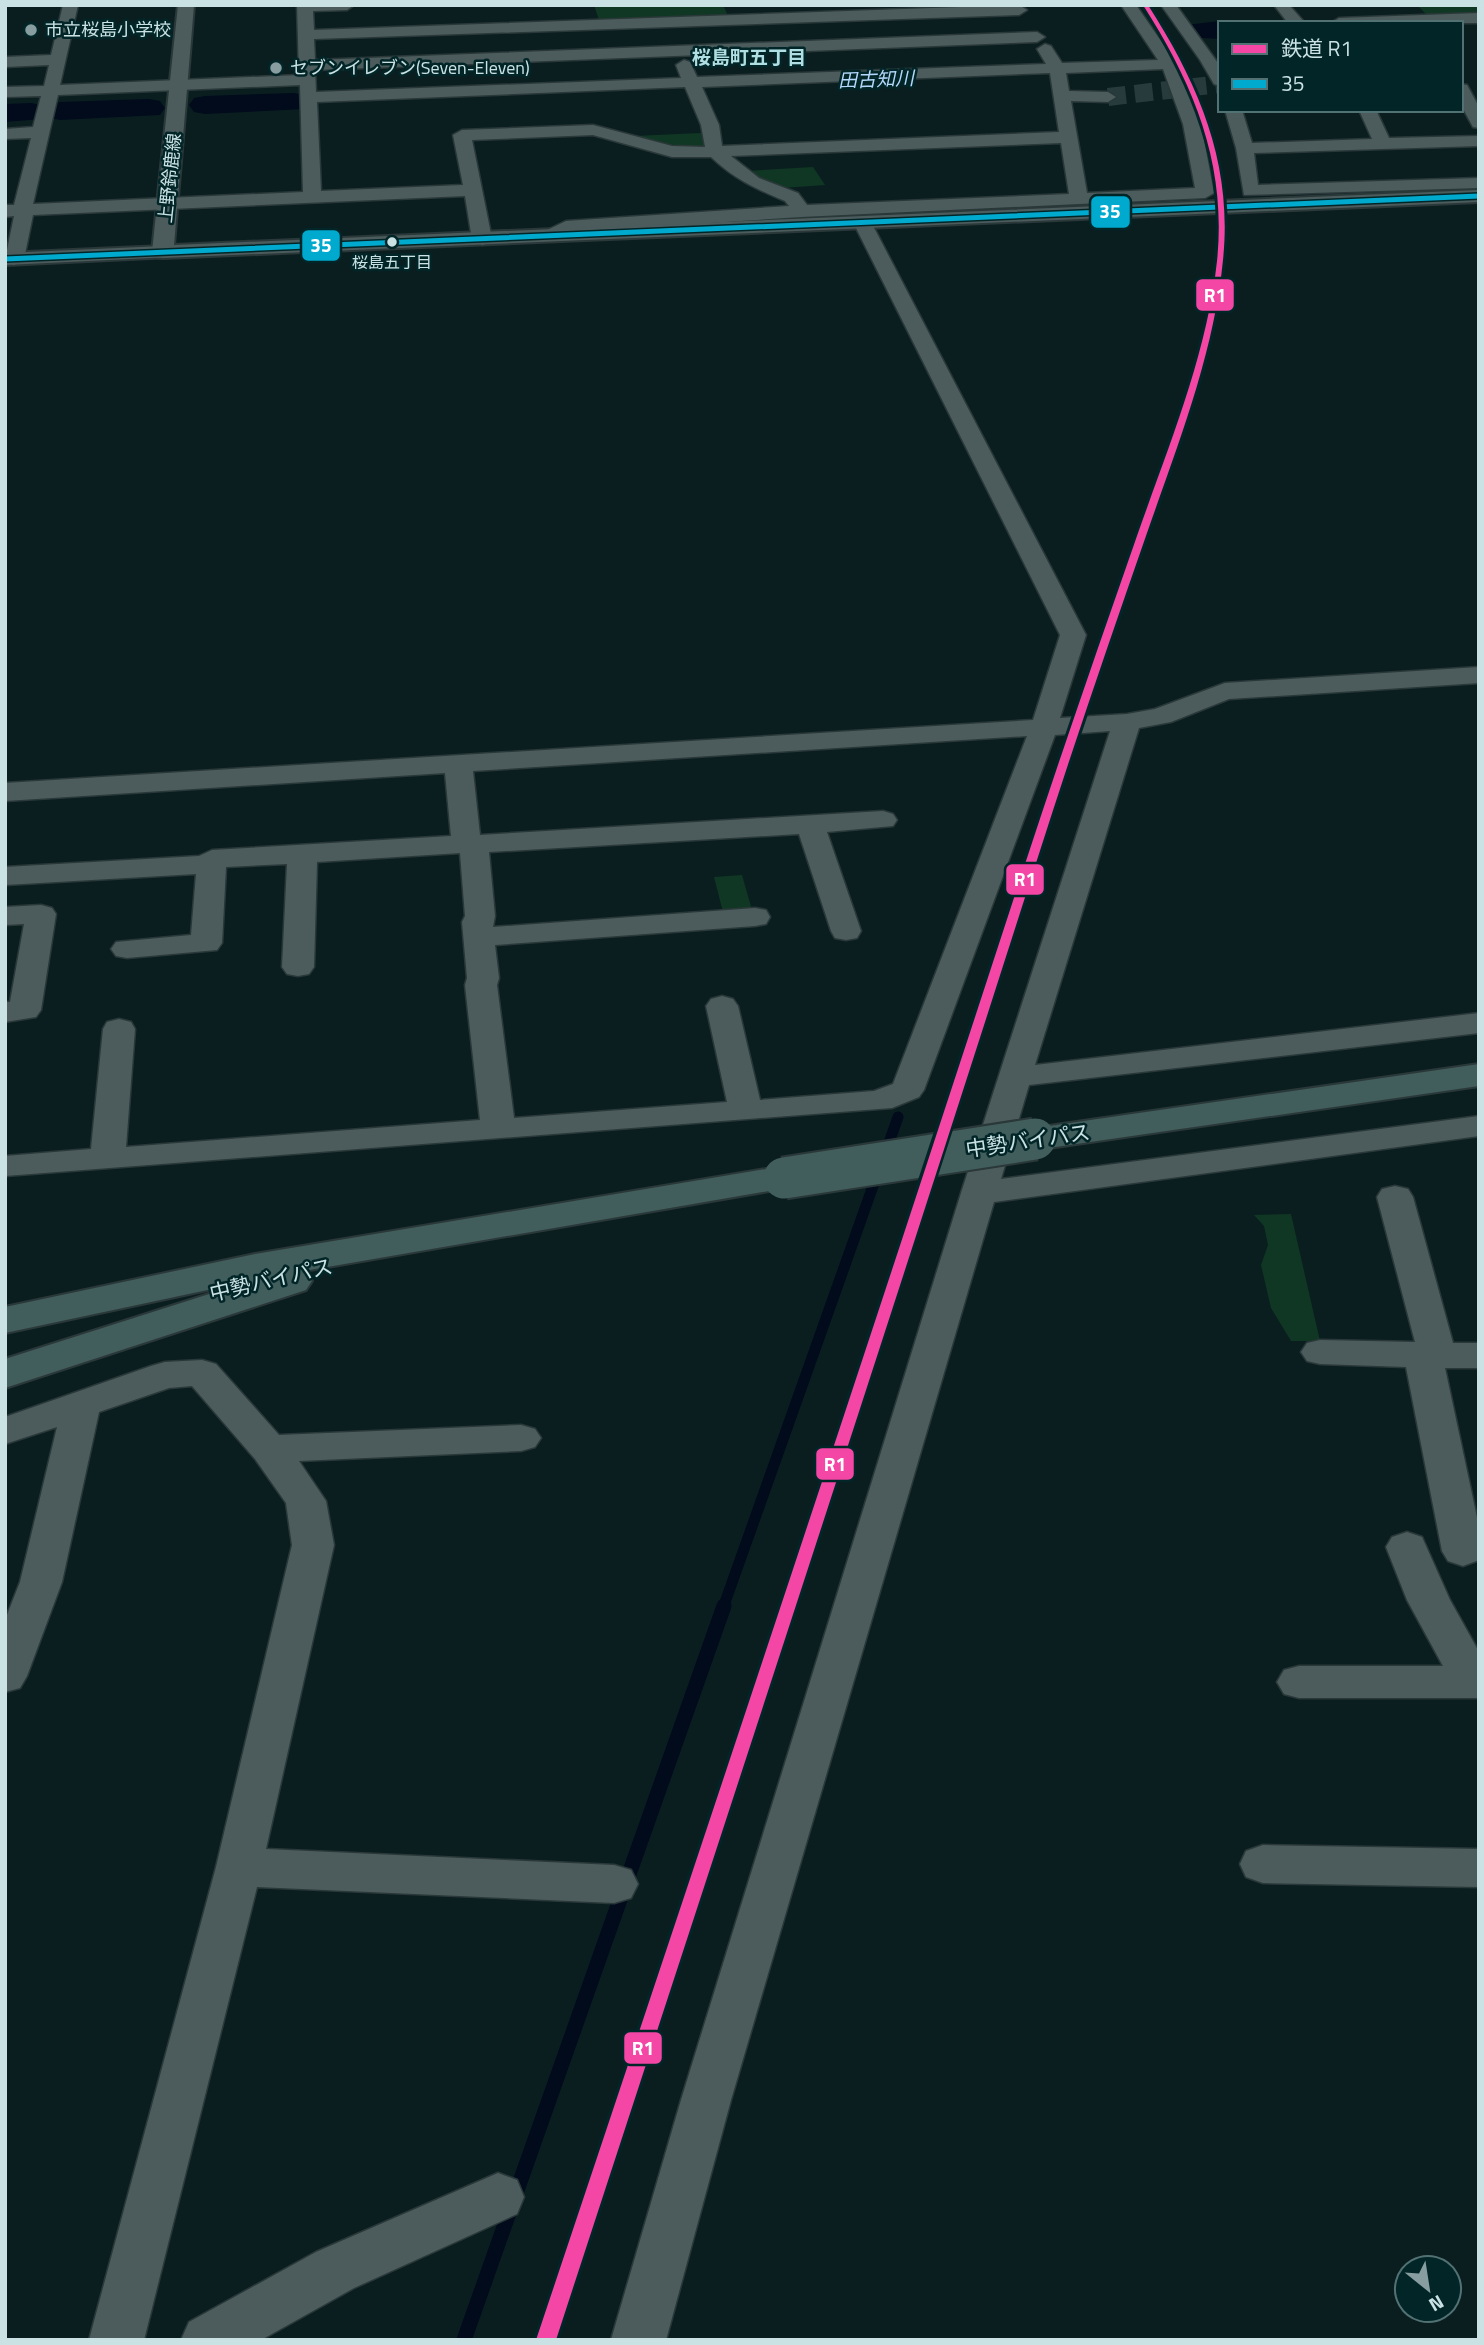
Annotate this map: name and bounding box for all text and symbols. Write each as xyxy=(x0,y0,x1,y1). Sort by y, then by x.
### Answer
place label: 市立桜島小学校 xyxy=(45,16,171,43)
legend xyxy=(1218,21,1463,112)
marker: 市立桜島小学校 xyxy=(23,22,39,38)
text: 鉄道 R1 xyxy=(1281,32,1352,64)
district label: 桜島町五丁目 xyxy=(692,42,806,71)
place label: セブンイレブン(Seven-Eleven) xyxy=(290,54,530,81)
marker: セブンイレブン(Seven-Eleven) xyxy=(268,60,284,76)
water label: 田古知川 xyxy=(837,63,916,94)
text: 35 xyxy=(1281,67,1305,99)
street label: 上野鈴鹿線 xyxy=(151,132,188,224)
line badge: 35 xyxy=(1090,195,1131,229)
text: 35 xyxy=(1099,196,1121,225)
line badge: 35 xyxy=(301,229,341,262)
text: 35 xyxy=(310,230,332,259)
marker: 桜島五丁目 xyxy=(385,235,399,249)
place label: 桜島五丁目 xyxy=(352,250,432,274)
line badge: R1 xyxy=(1195,278,1235,312)
text: R1 xyxy=(1204,280,1226,309)
line badge: R1 xyxy=(1005,863,1045,896)
text: R1 xyxy=(1014,864,1036,893)
street label: 中勢バイパス xyxy=(963,1115,1092,1165)
street label: 中勢バイパス xyxy=(206,1249,336,1309)
line badge: R1 xyxy=(815,1447,855,1481)
text: R1 xyxy=(824,1449,846,1478)
line badge: R1 xyxy=(623,2031,663,2065)
text: R1 xyxy=(632,2033,654,2062)
north arrow xyxy=(1393,2254,1463,2324)
text: N xyxy=(1424,2288,1450,2320)

